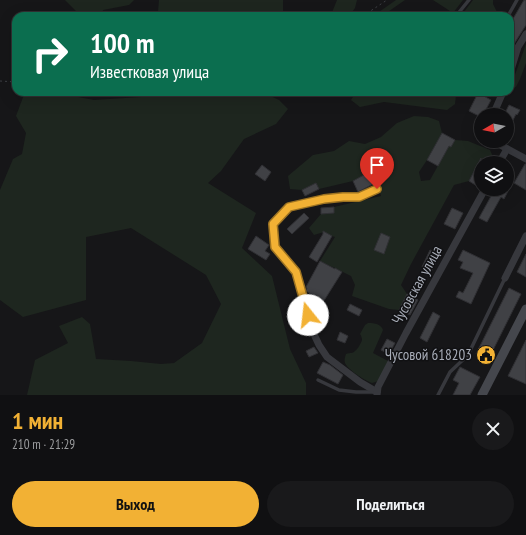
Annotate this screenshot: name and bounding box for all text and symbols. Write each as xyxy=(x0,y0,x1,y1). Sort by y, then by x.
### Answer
text: 100 m xyxy=(90,24,154,61)
icon: right xyxy=(24,28,76,80)
text: Известковая улица xyxy=(90,60,209,83)
north arrow xyxy=(474,108,514,148)
map controls xyxy=(474,108,514,196)
pin xyxy=(360,148,394,189)
icon: arrive xyxy=(366,154,388,176)
button: layers xyxy=(474,156,514,196)
street label: Чусовская улица xyxy=(387,242,446,328)
position arrow xyxy=(287,294,329,336)
public building icon: Чусовой 618203 xyxy=(475,344,497,366)
place label: Чусовой 618203 xyxy=(385,345,472,364)
text: 1 мин xyxy=(12,405,63,436)
button: close xyxy=(472,408,514,450)
text: 210 m · 21:29 xyxy=(12,436,75,453)
button: Выход xyxy=(12,481,259,527)
button: Поделиться xyxy=(267,481,514,527)

